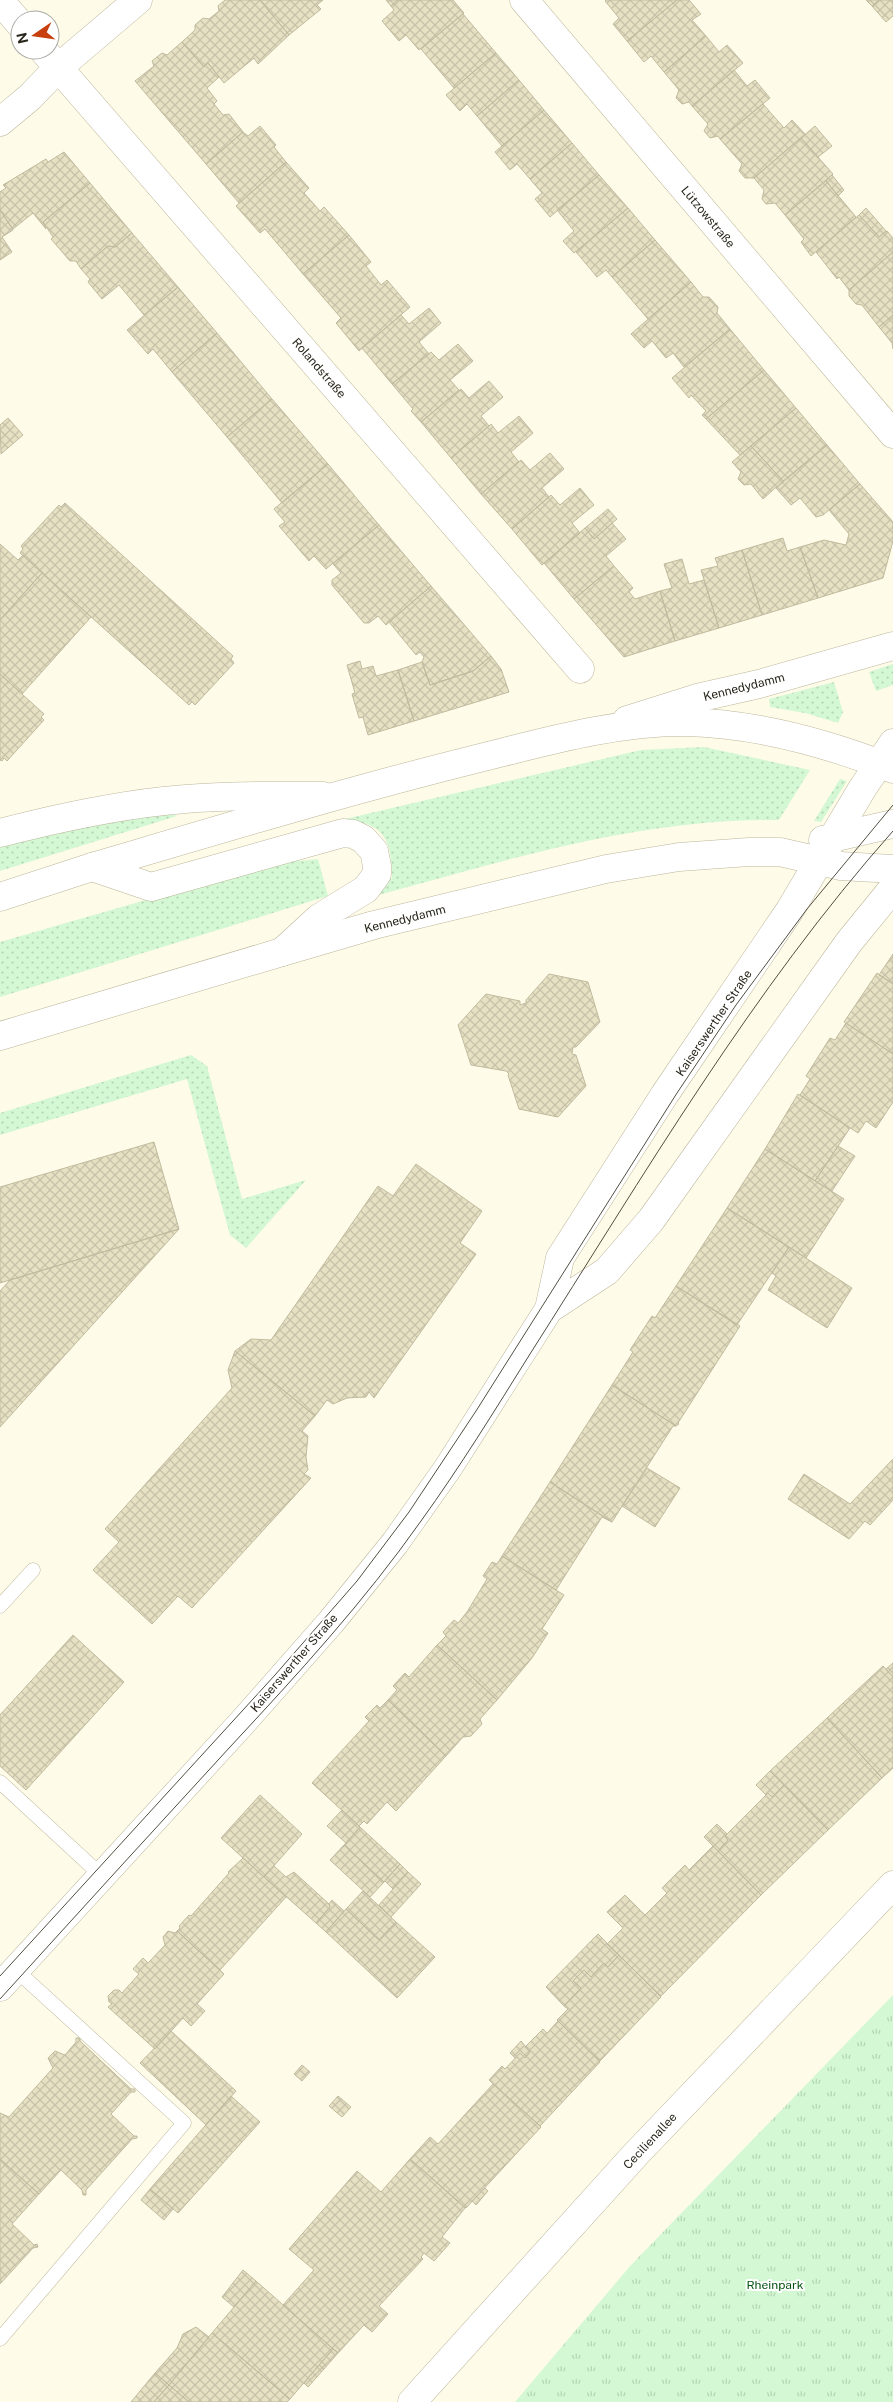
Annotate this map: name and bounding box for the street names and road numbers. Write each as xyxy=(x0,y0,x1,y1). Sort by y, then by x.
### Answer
street label: Lützowstraße xyxy=(678,183,738,251)
street label: Rolandstraße xyxy=(289,335,349,401)
street label: Kennedydamm xyxy=(702,670,786,704)
street label: Kennedydamm xyxy=(363,902,447,936)
street label: Kaiserswerther Straße xyxy=(673,967,755,1079)
street label: Kaiserswerther Straße xyxy=(248,1611,341,1715)
street label: Cecilienallee xyxy=(620,2110,680,2172)

